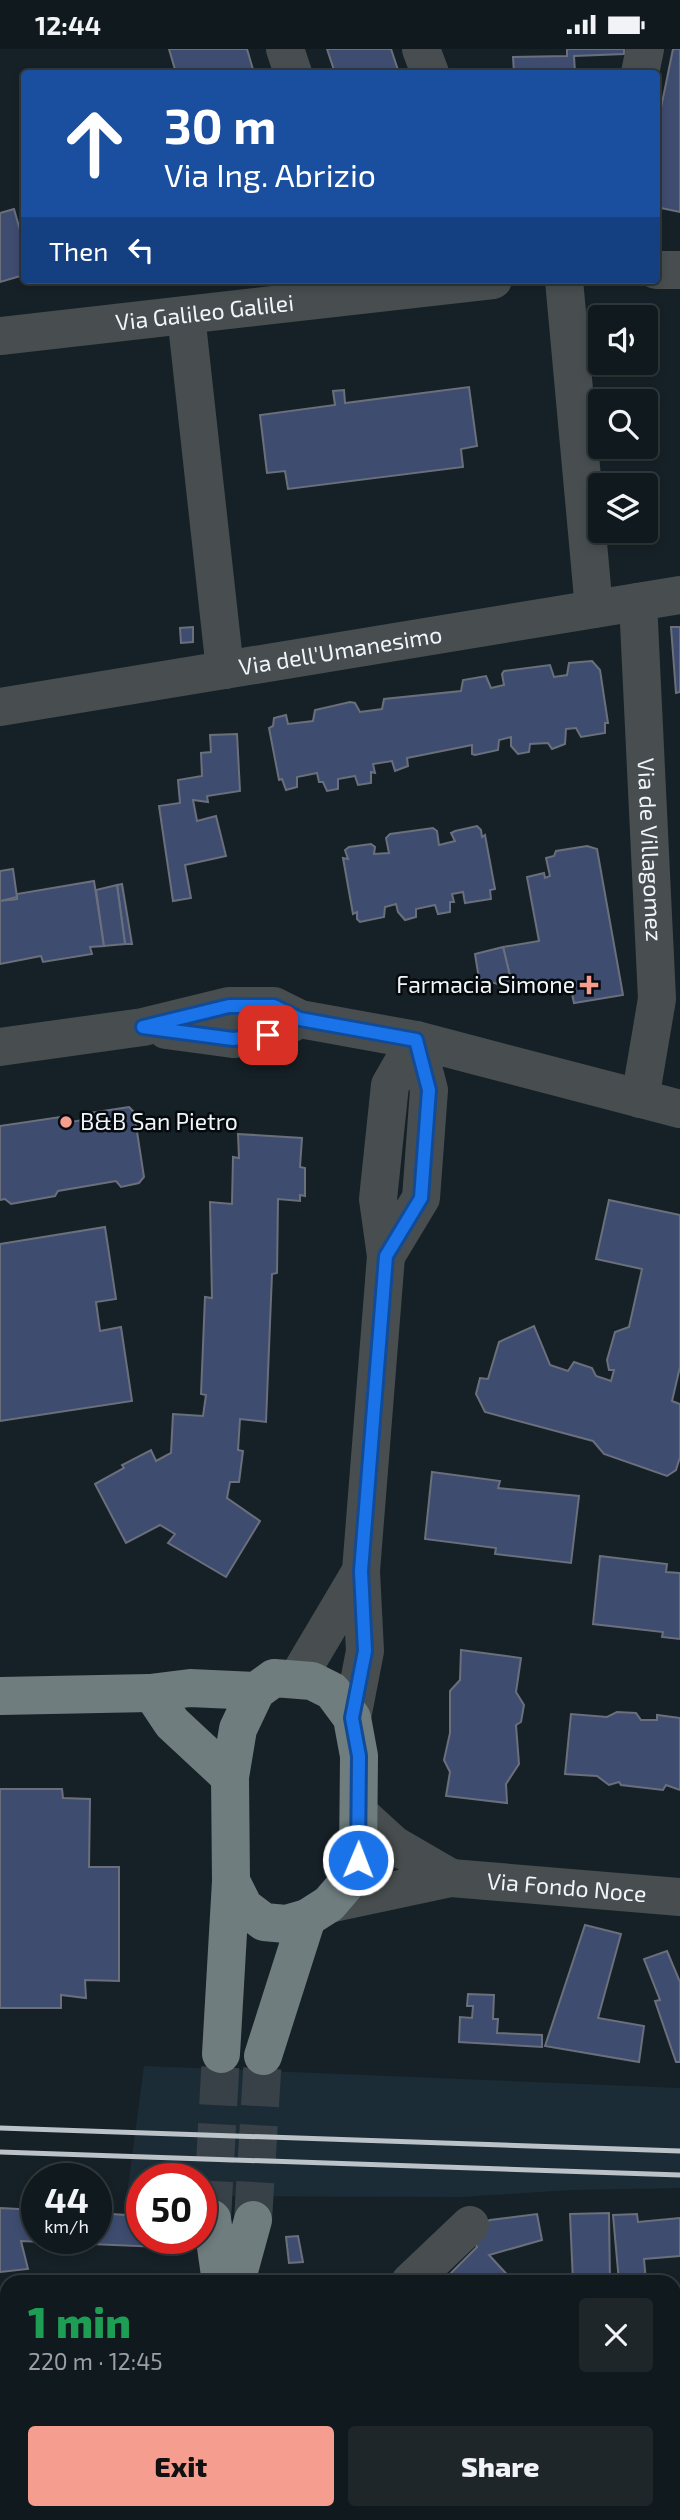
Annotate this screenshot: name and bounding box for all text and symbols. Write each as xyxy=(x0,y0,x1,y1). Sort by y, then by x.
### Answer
text: 12:44 xyxy=(35,9,101,40)
text: 30 m xyxy=(164,95,276,154)
icon: ahead xyxy=(49,98,140,189)
text: Via Ing. Abrizio xyxy=(164,155,376,193)
icon: left xyxy=(122,231,160,269)
text: Then xyxy=(49,235,108,266)
street label: Via Galileo Galilei xyxy=(114,288,295,336)
map controls xyxy=(588,305,658,543)
button: sound xyxy=(588,305,658,375)
button: search xyxy=(588,389,658,459)
button: layers xyxy=(588,473,658,543)
street label: Via dell'Umanesimo xyxy=(237,619,444,680)
street label: Via de Villagomez xyxy=(632,757,669,942)
place label: Farmacia Simone xyxy=(396,970,575,998)
marker: Farmacia Simone xyxy=(581,977,597,993)
pin xyxy=(238,1005,298,1065)
icon: arrive xyxy=(249,1016,287,1054)
place label: B&B San Pietro xyxy=(80,1107,238,1135)
marker: B&B San Pietro xyxy=(58,1114,74,1130)
position arrow xyxy=(321,1823,395,1897)
street label: Via Fondo Noce xyxy=(486,1866,648,1907)
speed limit sign: 50 xyxy=(126,2163,217,2254)
text: 44 xyxy=(44,2178,89,2220)
text: km/h xyxy=(44,2215,89,2237)
text: 1 min xyxy=(28,2296,131,2346)
button: close xyxy=(579,2298,653,2372)
text: 220 m · 12:45 xyxy=(28,2347,163,2375)
button: Exit xyxy=(28,2426,334,2506)
button: Share xyxy=(348,2426,653,2506)

